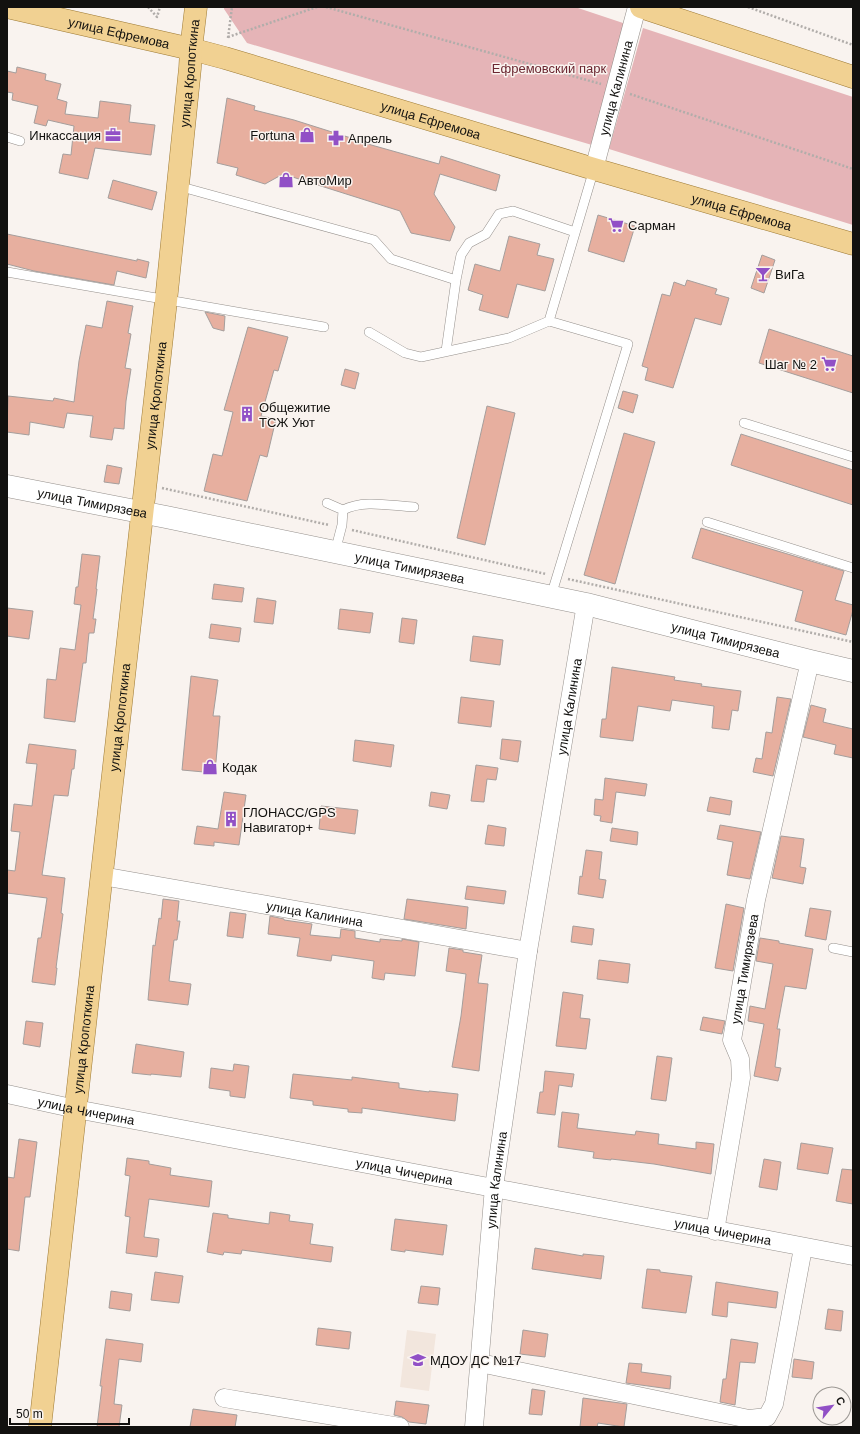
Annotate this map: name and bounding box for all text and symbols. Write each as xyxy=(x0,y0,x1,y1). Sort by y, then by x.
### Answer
street label: улица Ефремова xyxy=(67,14,172,52)
street label: улица Кропоткина xyxy=(176,17,202,128)
street label: улица Калинина xyxy=(596,38,636,137)
park label: Ефремовский парк xyxy=(492,61,606,76)
street label: улица Ефремова xyxy=(379,98,483,142)
office icon: Инкассация xyxy=(104,126,122,144)
shop icon: Fortuna xyxy=(298,126,316,144)
place label: Инкассация xyxy=(29,128,101,143)
place label: Fortuna xyxy=(250,128,296,143)
pharmacy icon: Апрель xyxy=(327,129,345,147)
place label: Апрель xyxy=(348,131,392,146)
shop icon: АвтоМир xyxy=(277,171,295,189)
place label: АвтоМир xyxy=(298,173,352,188)
street label: улица Ефремова xyxy=(690,190,794,234)
supermarket icon: Сарман xyxy=(607,216,625,234)
place label: Сарман xyxy=(628,218,675,233)
bar icon: ВиГа xyxy=(754,265,772,283)
place label: ВиГа xyxy=(775,267,805,282)
street label: улица Кропоткина xyxy=(142,340,169,450)
supermarket icon: Шаг № 2 xyxy=(820,355,838,373)
place label: Шаг № 2 xyxy=(765,357,817,372)
place label: Общежитие ТСЖ Уют xyxy=(259,400,331,430)
building icon: Общежитие ТСЖ Уют xyxy=(238,405,256,423)
street label: улица Тимирязева xyxy=(36,485,149,521)
street label: улица Тимирязева xyxy=(354,549,467,586)
street label: улица Тимирязева xyxy=(670,619,782,661)
street label: улица Калинина xyxy=(553,656,584,756)
street label: улица Кропоткина xyxy=(106,662,133,772)
shop icon: Кодак xyxy=(201,758,219,776)
place label: Кодак xyxy=(222,760,257,775)
place label: ГЛОНАСС/GPS Навигатор+ xyxy=(243,805,336,835)
building icon: ГЛОНАСС/GPS Навигатор+ xyxy=(222,810,240,828)
street label: улица Калинина xyxy=(265,898,365,929)
street label: улица Тимирязева xyxy=(727,912,761,1025)
street label: улица Кропоткина xyxy=(70,984,97,1094)
street label: улица Чичерина xyxy=(37,1093,137,1128)
street label: улица Калинина xyxy=(483,1130,510,1229)
street label: улица Чичерина xyxy=(355,1155,455,1188)
street label: улица Чичерина xyxy=(673,1215,773,1248)
school or university icon: МДОУ ДС №17 xyxy=(409,1351,427,1369)
place label: МДОУ ДС №17 xyxy=(430,1353,522,1368)
north arrow xyxy=(812,1386,852,1426)
text: С xyxy=(833,1395,848,1407)
scale bar xyxy=(10,1400,129,1426)
text: 50 m xyxy=(16,1407,43,1421)

